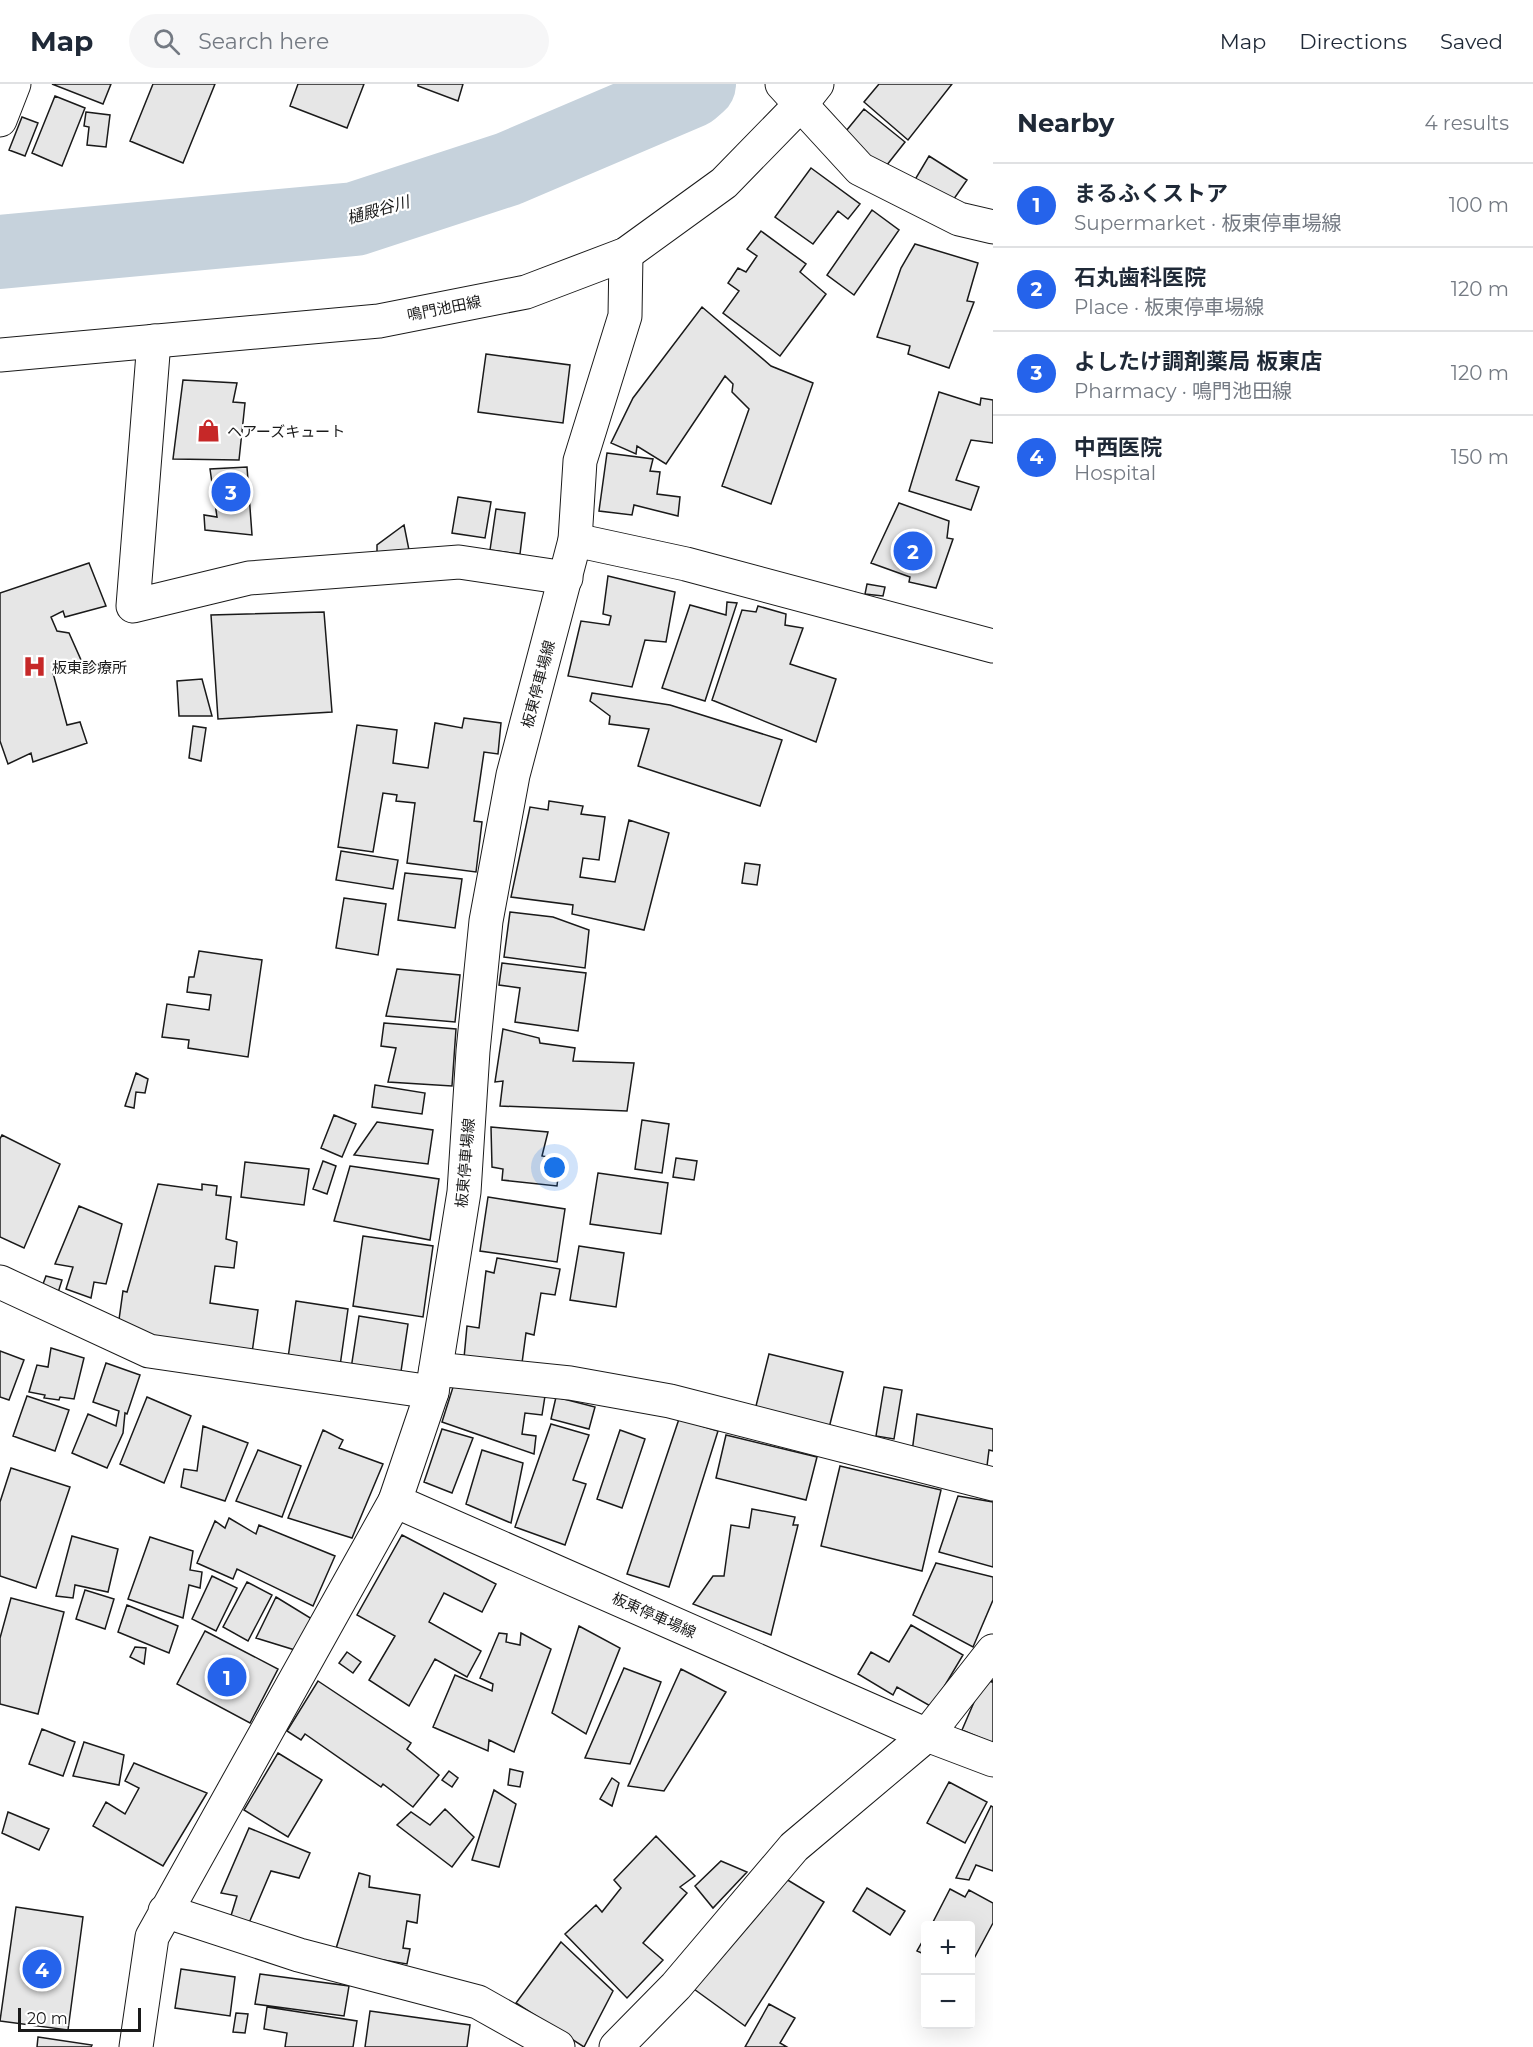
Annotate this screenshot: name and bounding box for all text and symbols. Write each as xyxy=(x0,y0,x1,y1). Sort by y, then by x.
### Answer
search box xyxy=(129,14,549,68)
text: Map xyxy=(30,24,93,58)
icon: search xyxy=(150,25,183,58)
text: Search here xyxy=(198,28,329,55)
text: Map xyxy=(1220,29,1266,54)
text: Directions xyxy=(1299,29,1407,54)
text: Saved xyxy=(1440,29,1503,54)
text: Nearby xyxy=(1017,107,1114,139)
text: 4 results xyxy=(1424,111,1509,135)
text: まるふくストア xyxy=(1074,180,1228,207)
water label: 樋殿谷川 xyxy=(345,191,413,228)
text: 1 xyxy=(1033,193,1040,217)
text: 100 m xyxy=(1449,193,1509,217)
text: Supermarket · 板東停車場線 xyxy=(1074,211,1341,235)
text: 石丸歯科医院 xyxy=(1074,264,1206,291)
text: 2 xyxy=(1031,277,1042,301)
text: 120 m xyxy=(1451,277,1509,301)
street label: 鳴門池田線 xyxy=(405,292,483,324)
text: Place · 板東停車場線 xyxy=(1074,295,1264,319)
text: よしたけ調剤薬局 板東店 xyxy=(1074,348,1322,375)
text: 3 xyxy=(1031,361,1042,385)
text: 120 m xyxy=(1451,361,1509,385)
text: Pharmacy · 鳴門池田線 xyxy=(1074,379,1292,403)
shop icon: ヘアーズキュート xyxy=(196,418,222,444)
place label: ヘアーズキュート xyxy=(227,422,345,441)
text: 中西医院 xyxy=(1074,434,1162,461)
text: 4 xyxy=(1030,445,1043,469)
text: 150 m xyxy=(1451,445,1509,469)
text: Hospital xyxy=(1074,461,1156,485)
pin: 3 xyxy=(212,470,250,514)
pin: 2 xyxy=(894,528,932,574)
street label: 板東停車場線 xyxy=(517,638,559,730)
hospital icon: 板東診療所 xyxy=(21,654,47,680)
place label: 板東診療所 xyxy=(52,658,127,677)
street label: 板東停車場線 xyxy=(452,1117,478,1209)
your location xyxy=(540,1153,569,1182)
street label: 板東停車場線 xyxy=(609,1588,699,1642)
pin: 1 xyxy=(208,1654,246,1700)
map controls xyxy=(921,1921,975,2029)
button: + xyxy=(921,1921,975,1975)
pin: 4 xyxy=(22,1946,62,1992)
button: − xyxy=(921,1975,975,2029)
scale bar xyxy=(18,2005,141,2032)
text: 20 m xyxy=(27,2009,68,2028)

